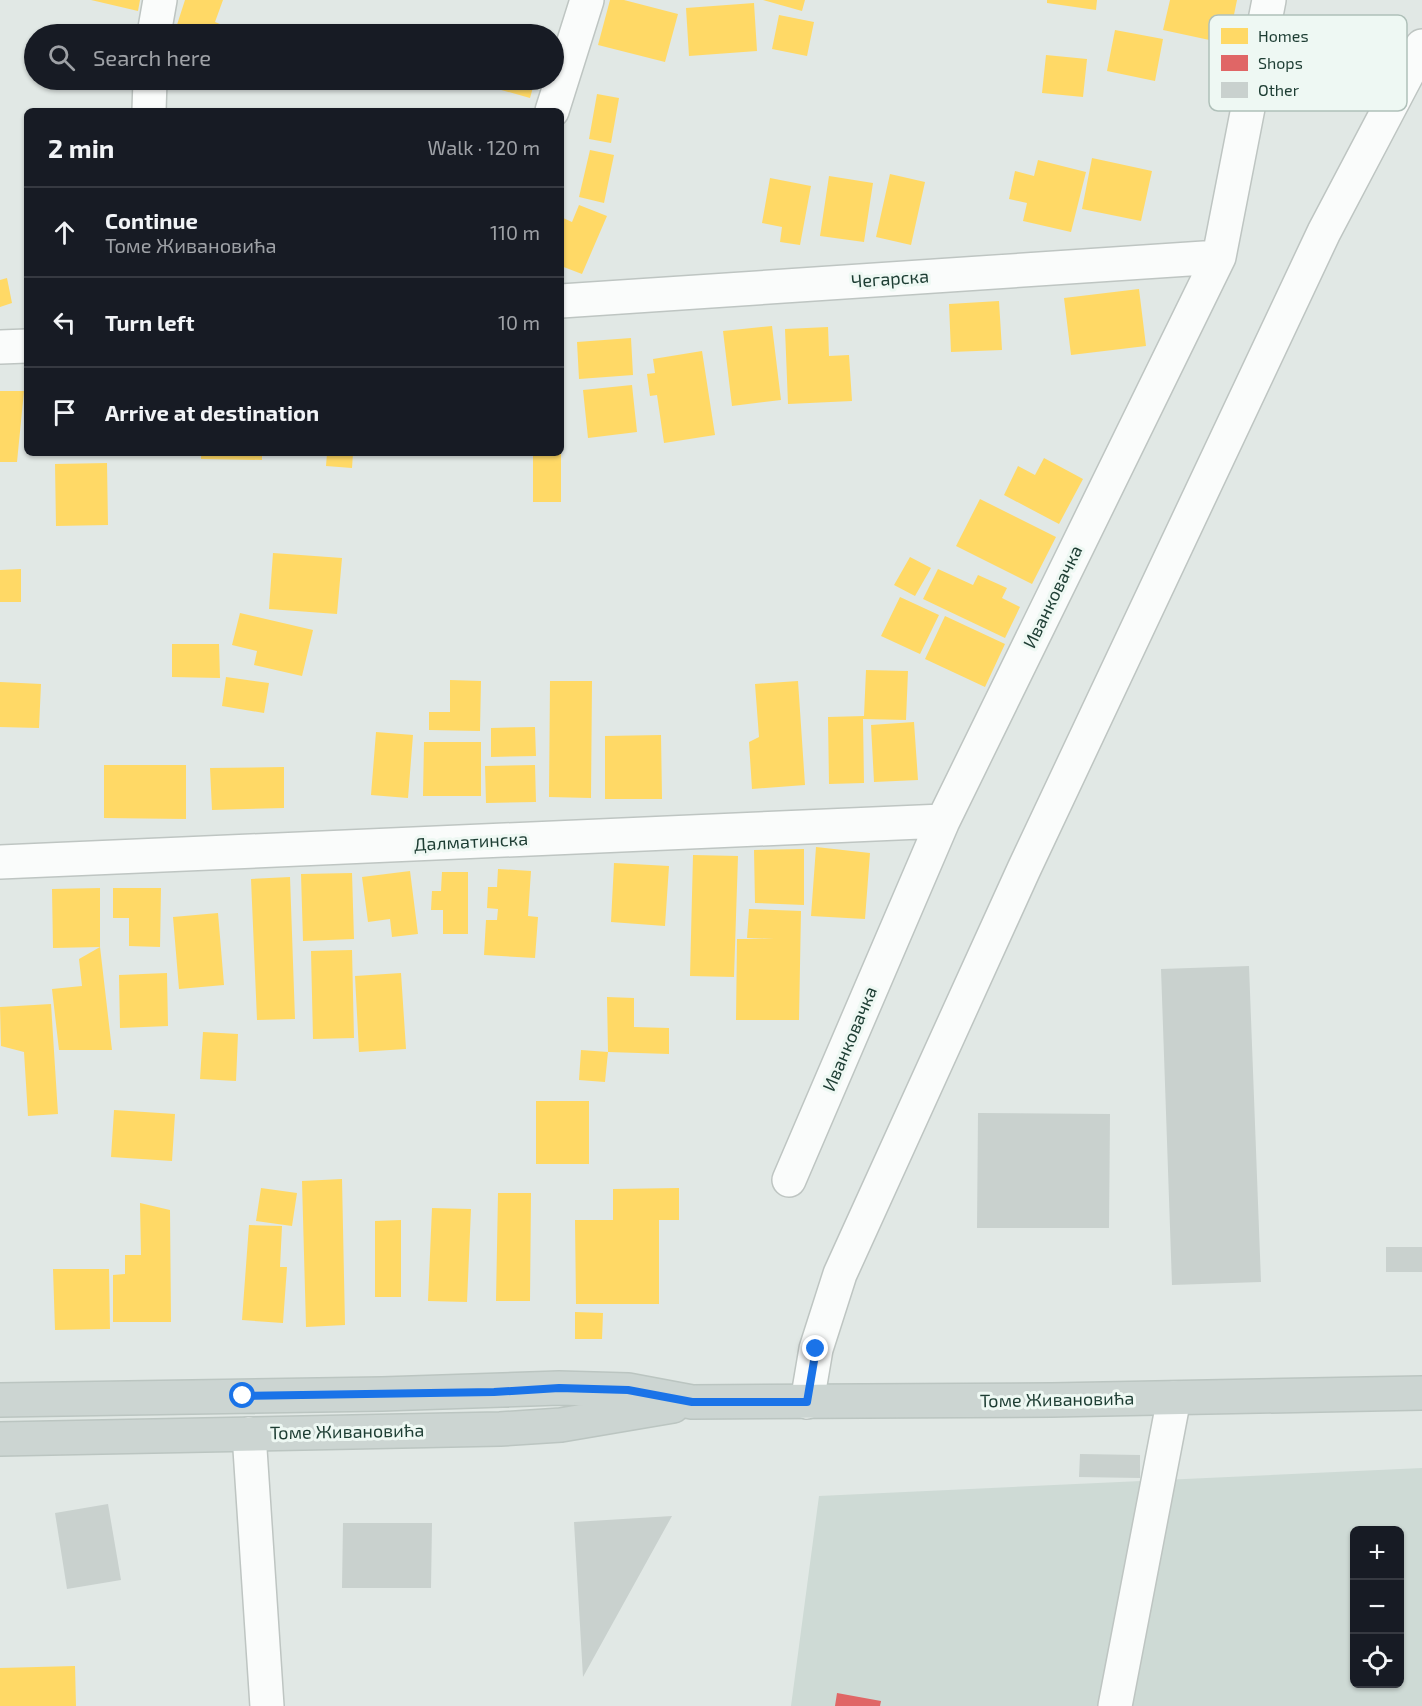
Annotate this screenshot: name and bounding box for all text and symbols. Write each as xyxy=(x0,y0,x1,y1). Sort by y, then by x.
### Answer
legend xyxy=(1209,15,1407,111)
search box xyxy=(24,24,564,90)
text: Homes xyxy=(1258,26,1309,45)
icon: search xyxy=(45,41,78,74)
text: Search here xyxy=(93,44,211,70)
text: Shops xyxy=(1258,53,1303,72)
text: Other xyxy=(1258,80,1300,99)
text: 2 min xyxy=(48,132,114,163)
text: Walk · 120 m xyxy=(428,135,540,159)
text: Continue xyxy=(105,207,198,233)
icon: ahead xyxy=(48,216,81,249)
text: 110 m xyxy=(490,220,540,244)
text: Томе Живановића xyxy=(105,233,277,257)
street label: Чегарска xyxy=(850,264,930,292)
icon: left xyxy=(48,306,81,339)
text: Turn left xyxy=(105,309,194,335)
text: 10 m xyxy=(498,310,540,334)
icon: arrive xyxy=(48,396,81,429)
text: Arrive at destination xyxy=(105,399,319,425)
street label: Иванковачка xyxy=(1018,542,1086,652)
street label: Далматинска xyxy=(413,827,529,855)
street label: Иванковачка xyxy=(817,983,881,1094)
route end xyxy=(802,1335,828,1361)
route start xyxy=(229,1382,255,1408)
street label: Томе Живановића xyxy=(980,1387,1134,1411)
street label: Томе Живановића xyxy=(270,1419,424,1443)
map controls xyxy=(1350,1526,1404,1688)
button: + xyxy=(1350,1526,1404,1580)
button: − xyxy=(1350,1580,1404,1634)
button: locate xyxy=(1350,1634,1404,1688)

